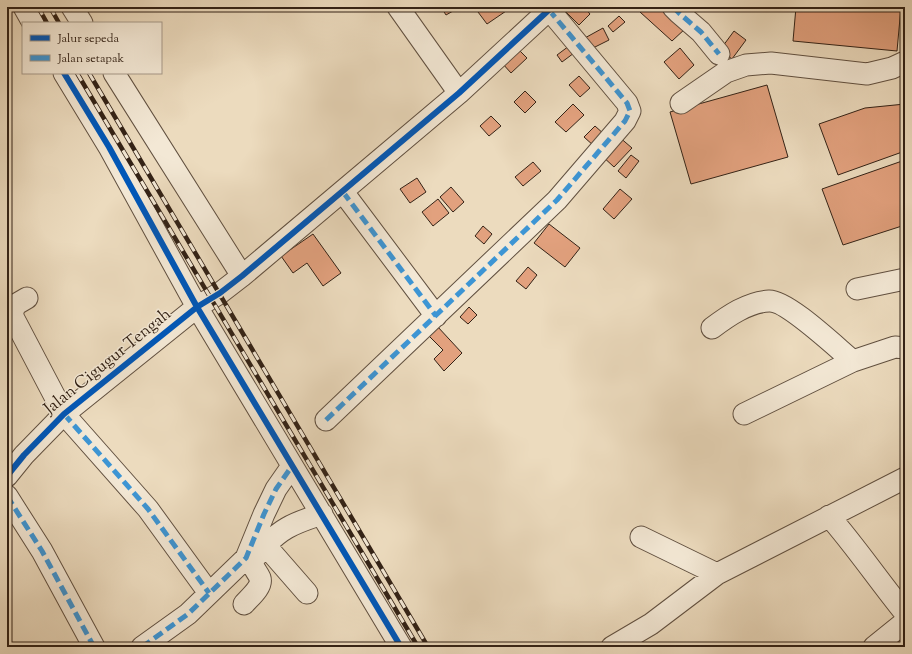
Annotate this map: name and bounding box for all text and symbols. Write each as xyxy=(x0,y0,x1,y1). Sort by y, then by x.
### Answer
legend xyxy=(22,22,162,74)
text: Jalur sepeda xyxy=(57,30,119,48)
text: Jalan setapak xyxy=(57,50,124,68)
street label: Jalan Cigugur Tengah xyxy=(38,303,177,422)

